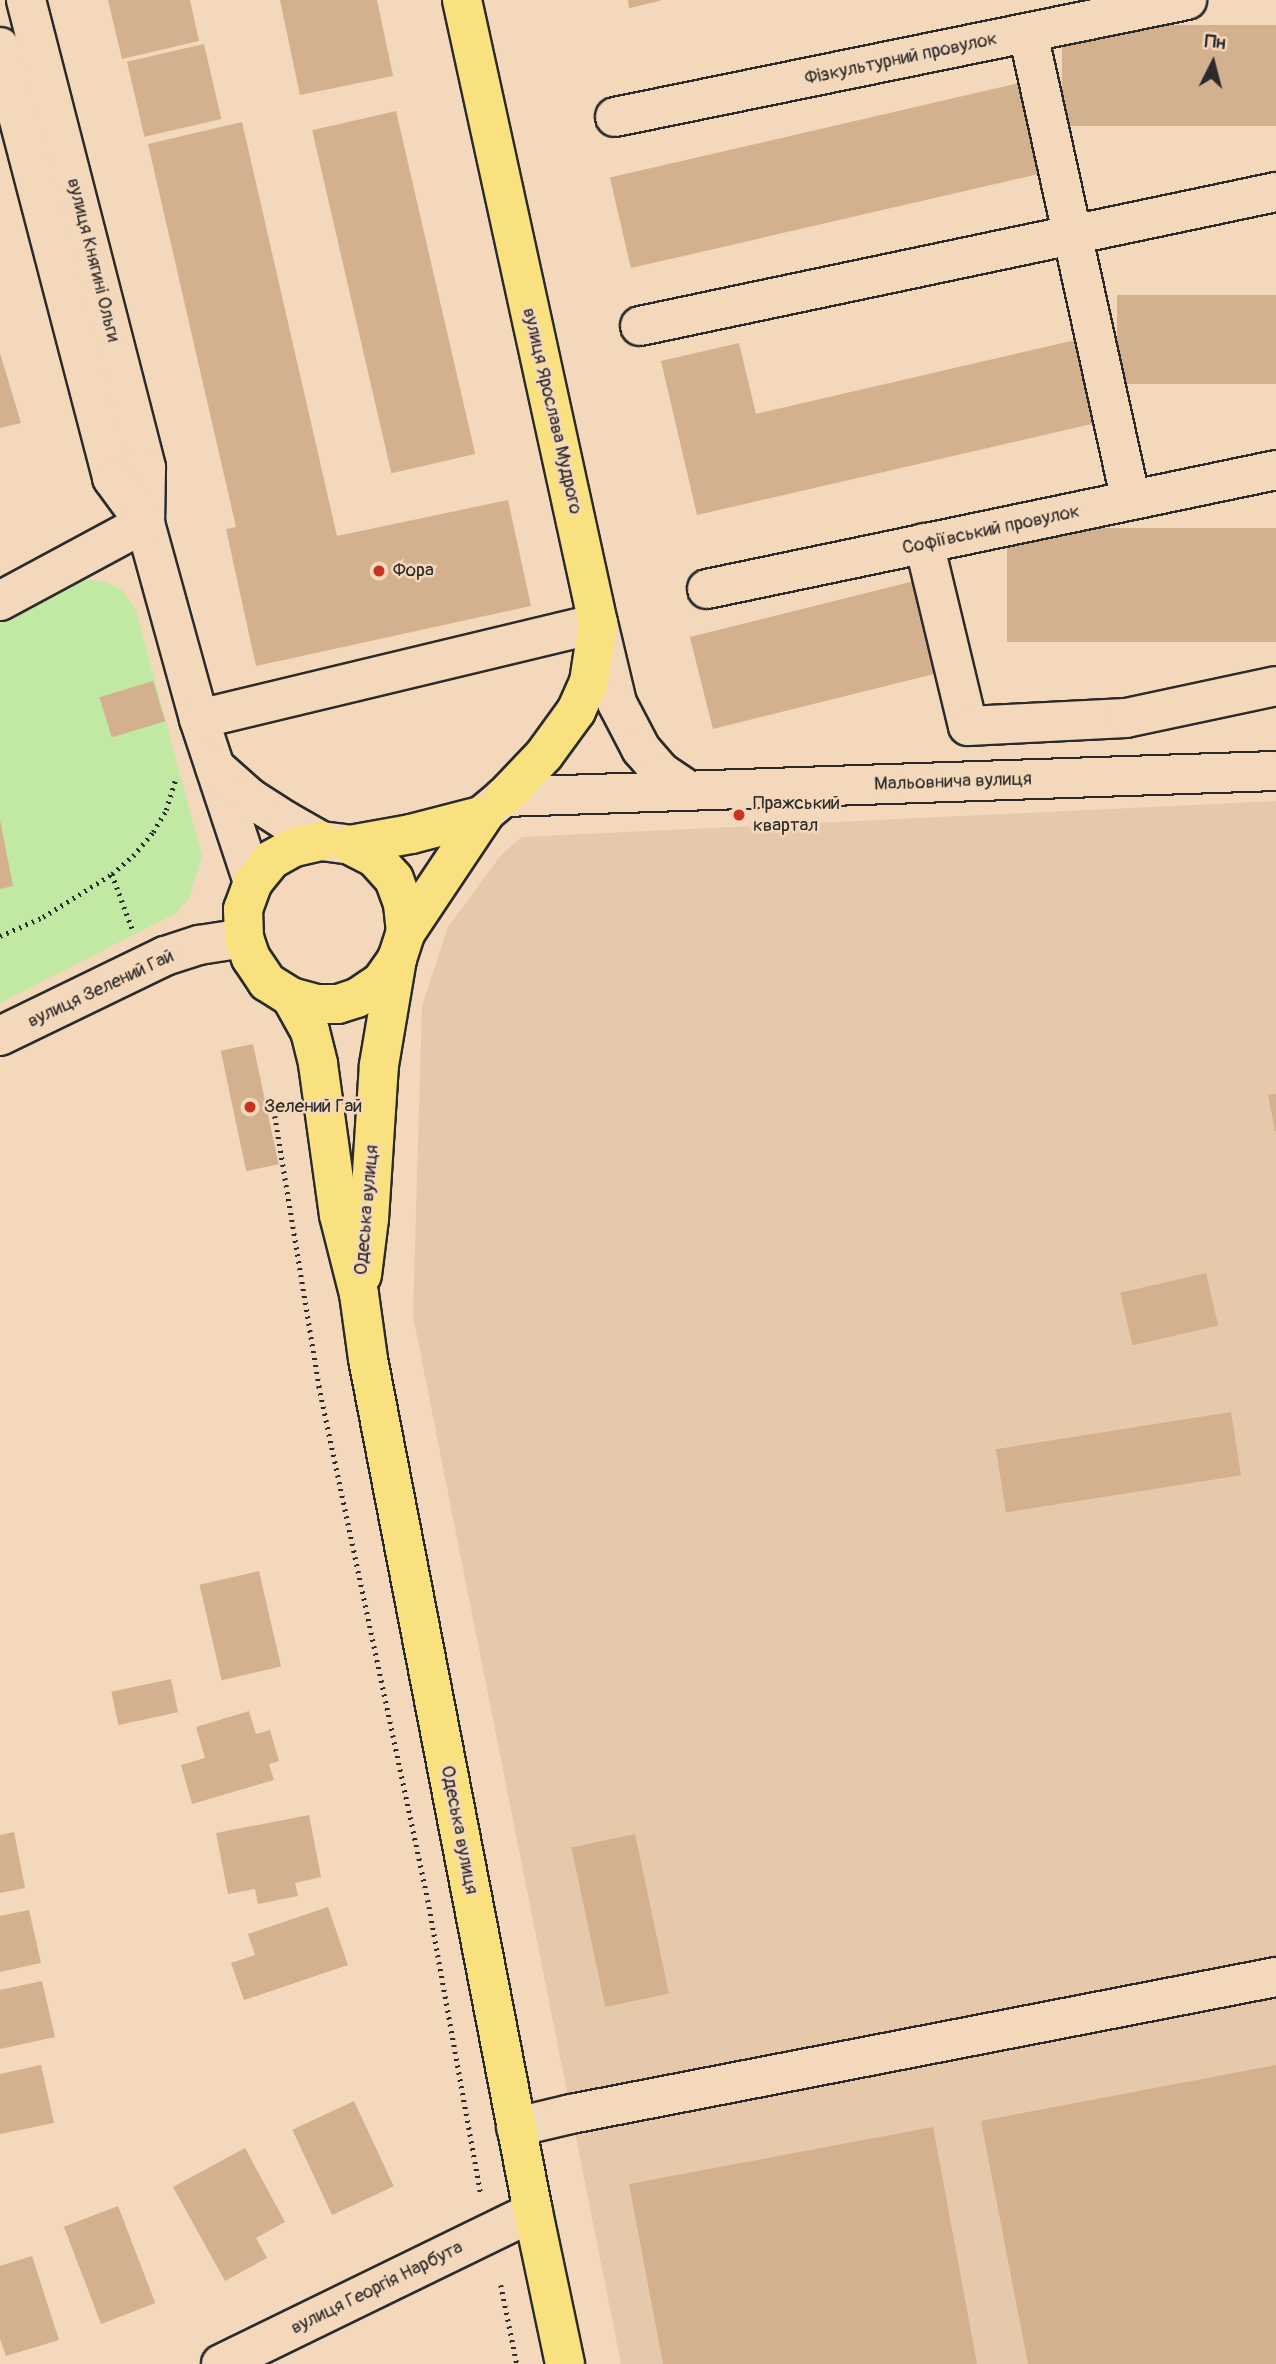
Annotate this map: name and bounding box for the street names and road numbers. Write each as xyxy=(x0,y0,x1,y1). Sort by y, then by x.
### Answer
street label: Фізкультурний провулок xyxy=(803,27,999,91)
street label: вулиця Княгині Ольги xyxy=(62,176,124,344)
street label: вулиця Ярослава Мудрого xyxy=(517,306,587,516)
street label: Софіївський провулок xyxy=(900,500,1082,560)
street label: Мальовнича вулиця xyxy=(874,768,1032,796)
street label: вулиця Зелений Гай xyxy=(24,945,178,1033)
street label: Одеська вулиця xyxy=(350,1144,384,1276)
street label: Одеська вулиця xyxy=(435,1764,483,1896)
street label: вулиця Георгія Нарбута xyxy=(287,2236,467,2340)

